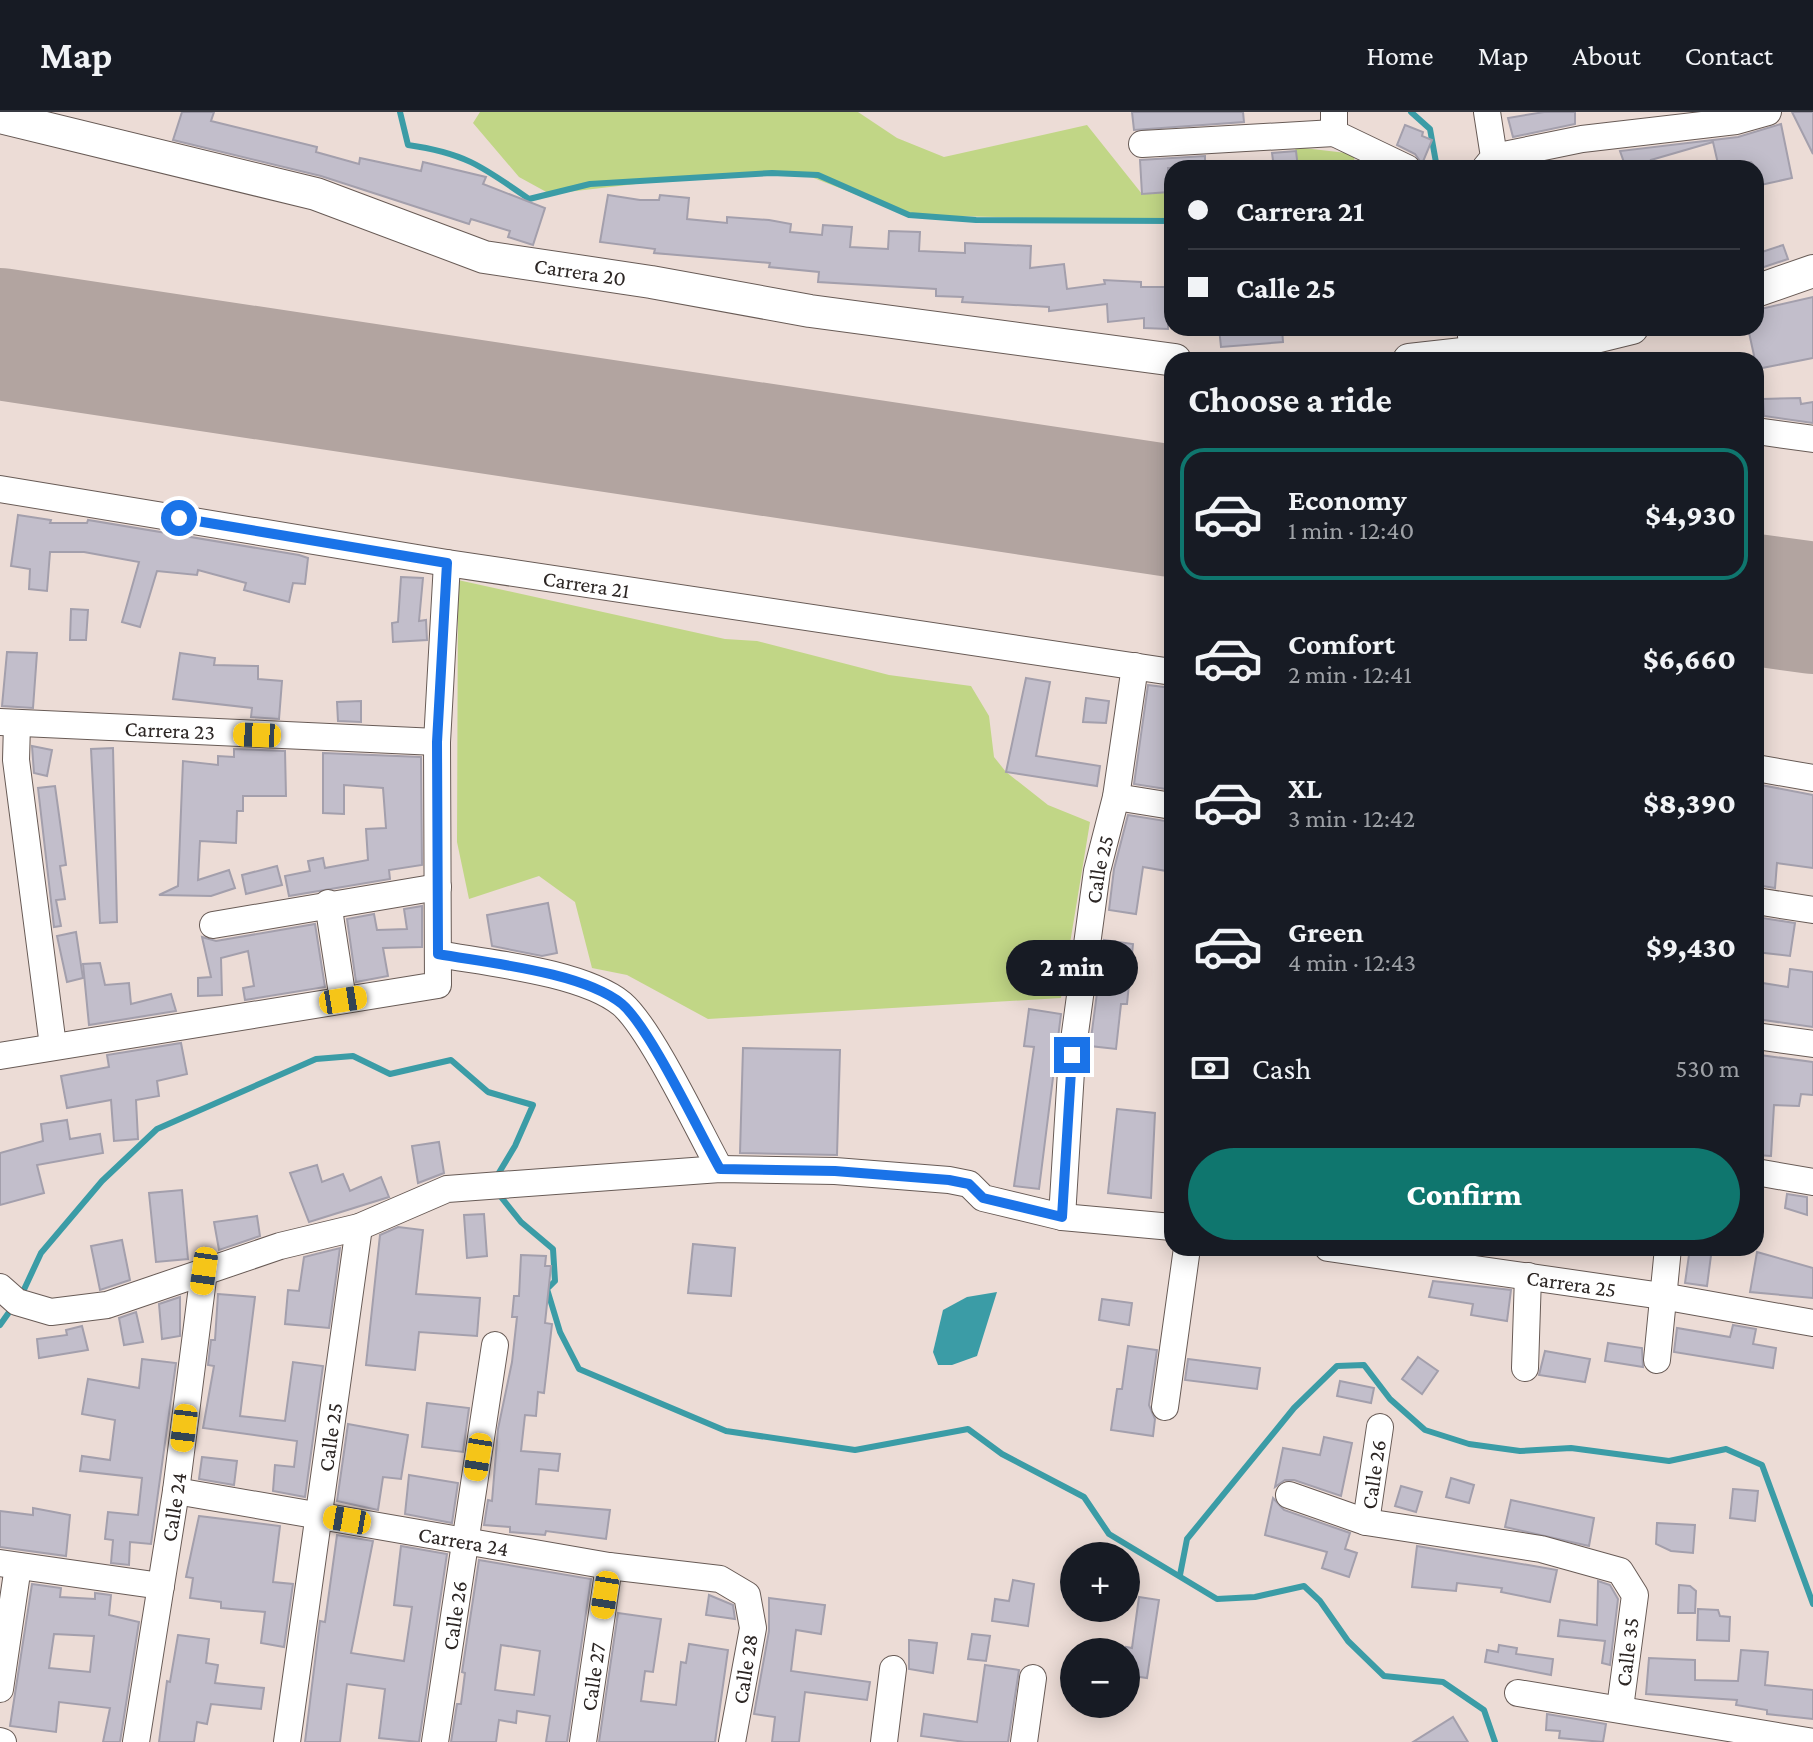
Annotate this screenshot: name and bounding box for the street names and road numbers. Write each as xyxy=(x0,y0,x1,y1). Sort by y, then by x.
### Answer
street label: Carrera 20 xyxy=(533,252,628,291)
street label: Carrera 21 xyxy=(541,565,631,603)
street label: Carrera 23 xyxy=(124,715,216,744)
street label: Calle 25 xyxy=(1080,832,1118,905)
street label: Carrera 25 xyxy=(1525,1264,1618,1302)
street label: Calle 25 xyxy=(312,1401,347,1473)
street label: Calle 26 xyxy=(1356,1438,1390,1511)
street label: Calle 24 xyxy=(156,1471,191,1544)
street label: Carrera 24 xyxy=(417,1521,511,1561)
street label: Calle 26 xyxy=(437,1579,472,1652)
street label: Calle 35 xyxy=(1610,1616,1644,1688)
street label: Calle 28 xyxy=(727,1632,763,1706)
street label: Calle 27 xyxy=(575,1641,610,1713)

